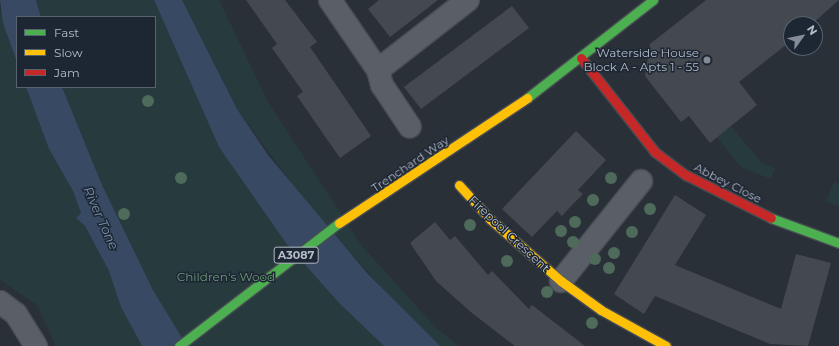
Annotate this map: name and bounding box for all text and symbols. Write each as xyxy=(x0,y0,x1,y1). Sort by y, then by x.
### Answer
legend xyxy=(16,16,156,88)
north arrow xyxy=(783,16,823,56)
text: N xyxy=(804,22,821,38)
text: Fast xyxy=(54,25,79,40)
text: Slow xyxy=(54,45,83,60)
place label: Waterside House Block A - Apts 1 - 55 xyxy=(583,46,699,74)
marker: Waterside House Block A - Apts 1 - 55 xyxy=(702,55,712,65)
text: Jam xyxy=(54,65,80,80)
street label: Trenchard Way xyxy=(368,133,452,195)
street label: Abbey Close xyxy=(692,160,764,206)
water label: River Tone xyxy=(80,184,122,252)
street label: Firepool Crescent xyxy=(466,193,552,275)
road number: A3087 xyxy=(273,246,319,264)
park label: Children's Wood xyxy=(177,270,275,284)

